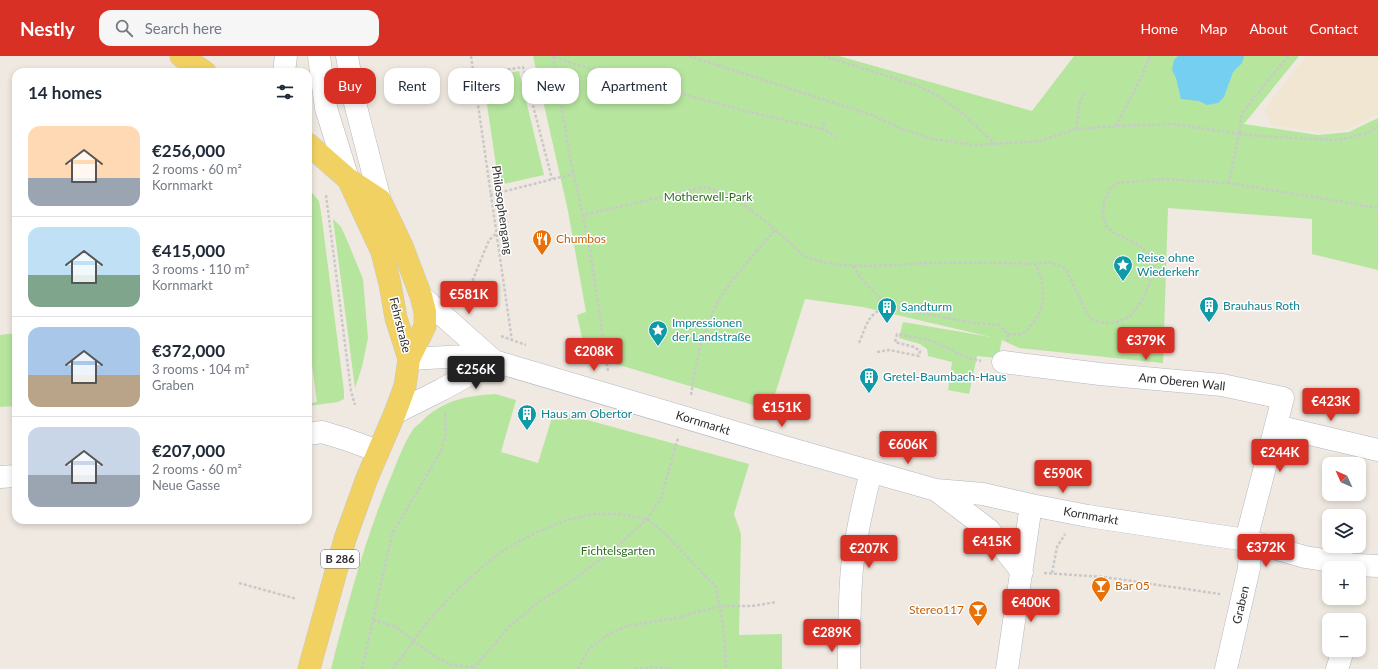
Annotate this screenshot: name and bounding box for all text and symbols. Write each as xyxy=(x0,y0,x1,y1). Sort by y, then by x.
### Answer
search box xyxy=(99,10,379,46)
text: Nestly xyxy=(20,17,75,40)
icon: search xyxy=(113,17,135,39)
text: Search here xyxy=(145,19,222,37)
text: Home xyxy=(1140,20,1178,37)
text: Map xyxy=(1200,20,1227,37)
text: About xyxy=(1249,20,1287,37)
text: Contact xyxy=(1309,20,1358,37)
chip: Buy xyxy=(324,68,376,104)
chip: Rent xyxy=(384,68,440,104)
chip: Filters xyxy=(448,68,514,104)
chip: New xyxy=(522,68,579,104)
chip: Apartment xyxy=(587,68,681,104)
icon: filters xyxy=(274,81,296,103)
text: 14 homes xyxy=(28,82,102,103)
text: €256,000 xyxy=(152,140,225,161)
icon: home xyxy=(60,142,108,190)
text: 2 rooms · 60 m² xyxy=(152,161,242,177)
street label: Philosophengang xyxy=(489,164,516,256)
text: Kornmarkt xyxy=(152,177,213,193)
park label: Motherwell-Park xyxy=(664,189,753,204)
restaurant icon: Chumbos xyxy=(531,228,553,256)
place label: Chumbos xyxy=(556,231,606,246)
text: €415,000 xyxy=(152,240,225,261)
icon: home xyxy=(60,243,108,291)
place label: Reise ohne Wiederkehr xyxy=(1137,250,1200,279)
place icon: Reise ohne Wiederkehr xyxy=(1112,254,1134,282)
text: 3 rooms · 110 m² xyxy=(152,261,249,277)
text: Kornmarkt xyxy=(152,277,213,293)
pin: €581K xyxy=(441,281,497,315)
text: €581K xyxy=(449,286,489,302)
building icon: Brauhaus Roth xyxy=(1198,295,1220,323)
street label: Fehrstraße xyxy=(386,296,415,354)
building icon: Sandturm xyxy=(876,296,898,324)
place label: Brauhaus Roth xyxy=(1223,298,1300,313)
place label: Sandturm xyxy=(901,299,952,314)
place label: Impressionen der Landstraße xyxy=(672,315,751,344)
place icon: Impressionen der Landstraße xyxy=(647,319,669,347)
pin: €379K xyxy=(1118,327,1174,361)
text: €379K xyxy=(1126,332,1166,348)
pin: €208K xyxy=(566,338,622,372)
text: €372,000 xyxy=(152,340,225,361)
icon: home xyxy=(60,343,108,391)
text: €208K xyxy=(574,343,614,359)
pin: €256K xyxy=(448,356,504,390)
text: 3 rooms · 104 m² xyxy=(152,361,249,377)
text: €256K xyxy=(456,361,496,377)
building icon: Gretel-Baumbach-Haus xyxy=(858,366,880,394)
place label: Gretel-Baumbach-Haus xyxy=(883,369,1007,384)
street label: Am Oberen Wall xyxy=(1138,369,1226,394)
text: Graben xyxy=(152,377,194,393)
pin: €423K xyxy=(1303,388,1359,422)
text: €423K xyxy=(1311,393,1351,409)
pin: €151K xyxy=(754,394,810,428)
text: €151K xyxy=(762,399,802,415)
building icon: Haus am Obertor xyxy=(516,403,538,431)
place label: Haus am Obertor xyxy=(541,406,633,421)
street label: Kornmarkt xyxy=(674,407,733,438)
pin: €606K xyxy=(880,431,936,465)
text: €606K xyxy=(888,436,928,452)
pin: €244K xyxy=(1252,439,1308,473)
text: €207,000 xyxy=(152,440,225,461)
icon: home xyxy=(60,443,108,491)
text: €244K xyxy=(1260,444,1300,460)
north arrow xyxy=(1322,457,1366,501)
map controls xyxy=(1322,457,1366,657)
pin: €590K xyxy=(1035,460,1091,494)
text: 2 rooms · 60 m² xyxy=(152,461,242,477)
text: €590K xyxy=(1043,465,1083,481)
text: Neue Gasse xyxy=(152,477,220,493)
street label: Kornmarkt xyxy=(1062,503,1121,528)
button: layers xyxy=(1322,509,1366,553)
pin: €415K xyxy=(964,528,1020,562)
text: €415K xyxy=(972,533,1012,549)
pin: €372K xyxy=(1238,534,1294,568)
pin: €207K xyxy=(841,535,897,569)
text: €372K xyxy=(1246,539,1286,555)
text: €207K xyxy=(849,540,889,556)
park label: Fichtelsgarten xyxy=(581,543,655,558)
road number: B 286 xyxy=(321,550,359,568)
button: + xyxy=(1322,561,1366,605)
bar icon: Bar 05 xyxy=(1090,575,1112,603)
place label: Bar 05 xyxy=(1115,578,1150,593)
street label: Graben xyxy=(1229,584,1252,625)
pin: €400K xyxy=(1003,589,1059,623)
text: €400K xyxy=(1011,594,1051,610)
bar icon: Stereo117 xyxy=(967,599,989,627)
place label: Stereo117 xyxy=(909,602,964,617)
button: − xyxy=(1322,613,1366,657)
pin: €289K xyxy=(804,619,860,653)
text: €289K xyxy=(812,624,852,640)

